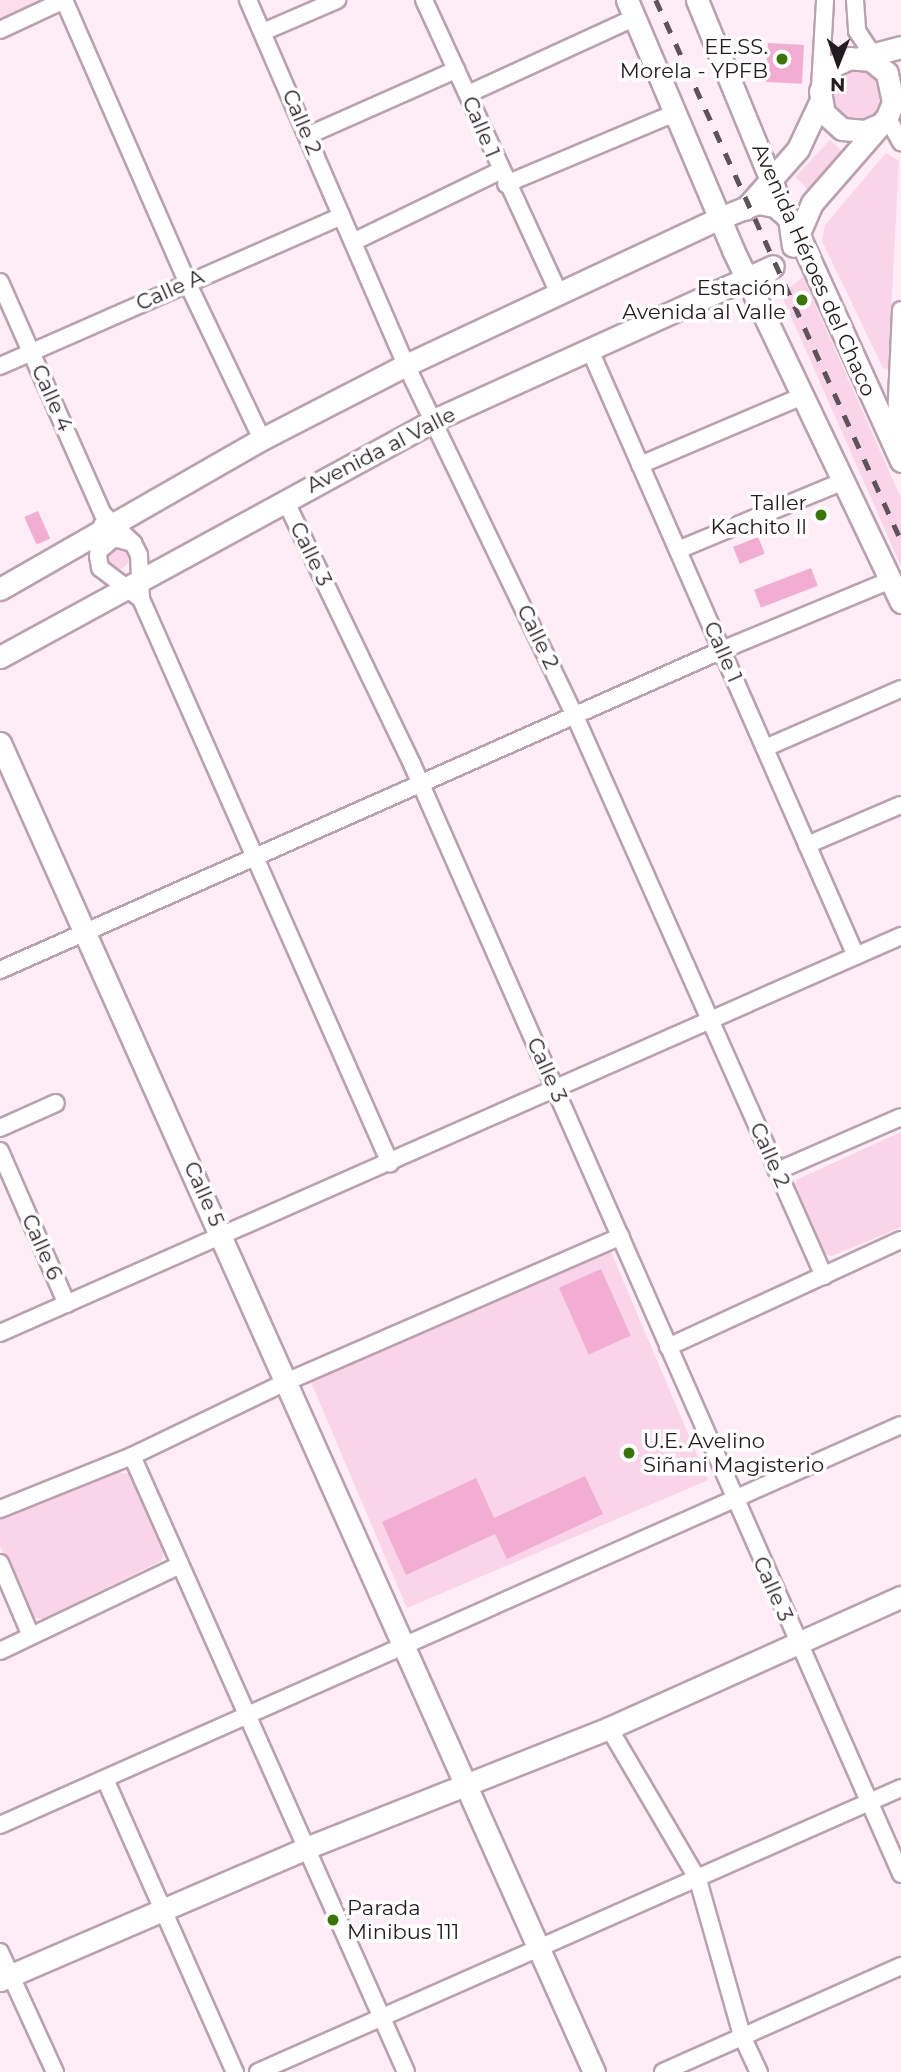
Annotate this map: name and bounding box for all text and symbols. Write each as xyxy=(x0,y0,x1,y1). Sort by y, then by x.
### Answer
north arrow xyxy=(803,28,873,98)
place label: EE.SS. Morela - YPFB xyxy=(620,34,768,84)
marker: EE.SS. Morela - YPFB xyxy=(774,51,790,67)
text: N xyxy=(830,73,846,96)
street label: Calle 2 xyxy=(277,86,327,158)
street label: Calle 1 xyxy=(457,93,505,161)
street label: Avenida Héroes del Chaco xyxy=(747,140,881,400)
street label: Calle A xyxy=(132,264,208,316)
place label: Estación Avenida al Valle xyxy=(622,275,786,325)
marker: Estación Avenida al Valle xyxy=(792,290,812,310)
street label: Calle 4 xyxy=(26,361,78,435)
street label: Avenida al Valle xyxy=(302,402,460,498)
place label: Taller Kachito ll xyxy=(711,490,807,540)
marker: Taller Kachito ll xyxy=(813,507,829,523)
street label: Calle 3 xyxy=(285,518,337,590)
street label: Calle 2 xyxy=(512,601,564,673)
street label: Calle 1 xyxy=(698,618,748,686)
street label: Calle 3 xyxy=(522,1034,572,1106)
street label: Calle 2 xyxy=(745,1119,795,1191)
street label: Calle 5 xyxy=(179,1158,229,1230)
street label: Calle 6 xyxy=(16,1210,68,1284)
place label: U.E. Avelino Siñani Magisterio xyxy=(643,1428,824,1478)
marker: U.E. Avelino Siñani Magisterio xyxy=(621,1445,637,1461)
street label: Calle 3 xyxy=(748,1553,798,1625)
place label: Parada Minibus 111 xyxy=(347,1895,459,1945)
marker: Parada Minibus 111 xyxy=(325,1912,341,1928)

